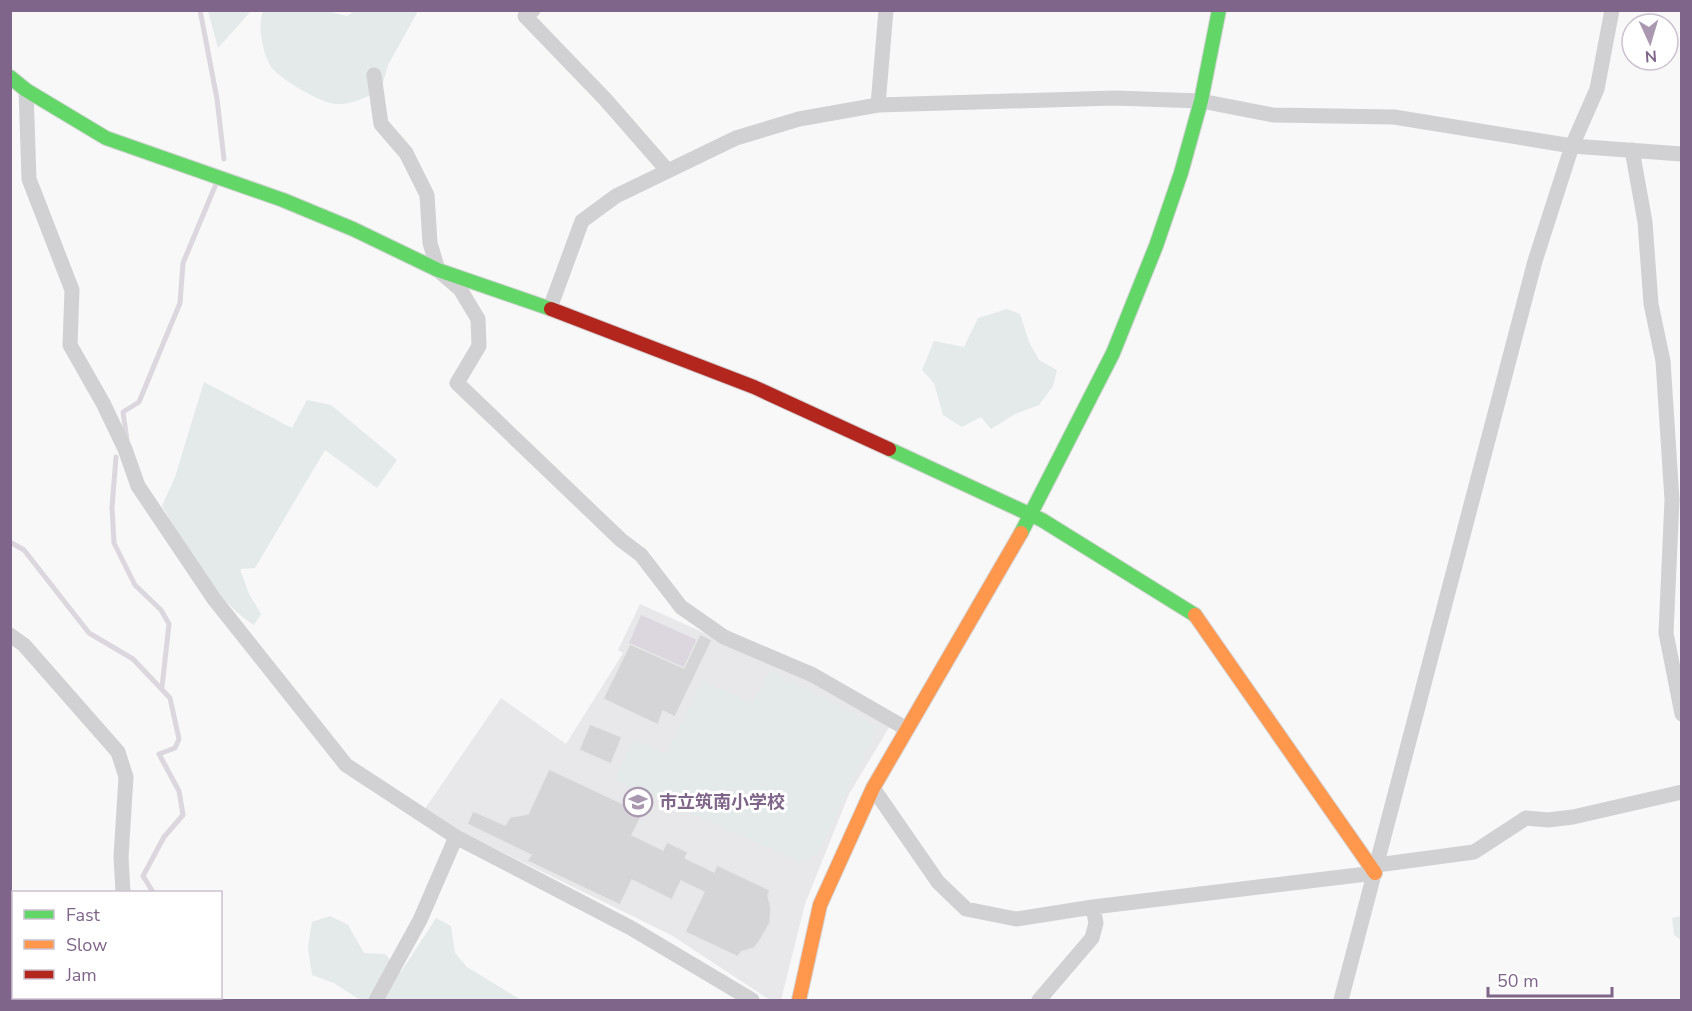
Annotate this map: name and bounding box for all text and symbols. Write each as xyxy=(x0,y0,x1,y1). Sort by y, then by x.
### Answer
north arrow xyxy=(1620,12,1680,72)
text: N xyxy=(1644,45,1658,67)
school or university icon: 市立筑南小学校 xyxy=(622,786,654,818)
place label: 市立筑南小学校 xyxy=(659,790,785,814)
legend xyxy=(12,891,222,999)
text: Fast xyxy=(66,903,101,927)
text: Slow xyxy=(66,933,107,957)
scale bar xyxy=(1488,960,1612,998)
text: Jam xyxy=(65,963,97,987)
text: 50 m xyxy=(1497,969,1539,993)

